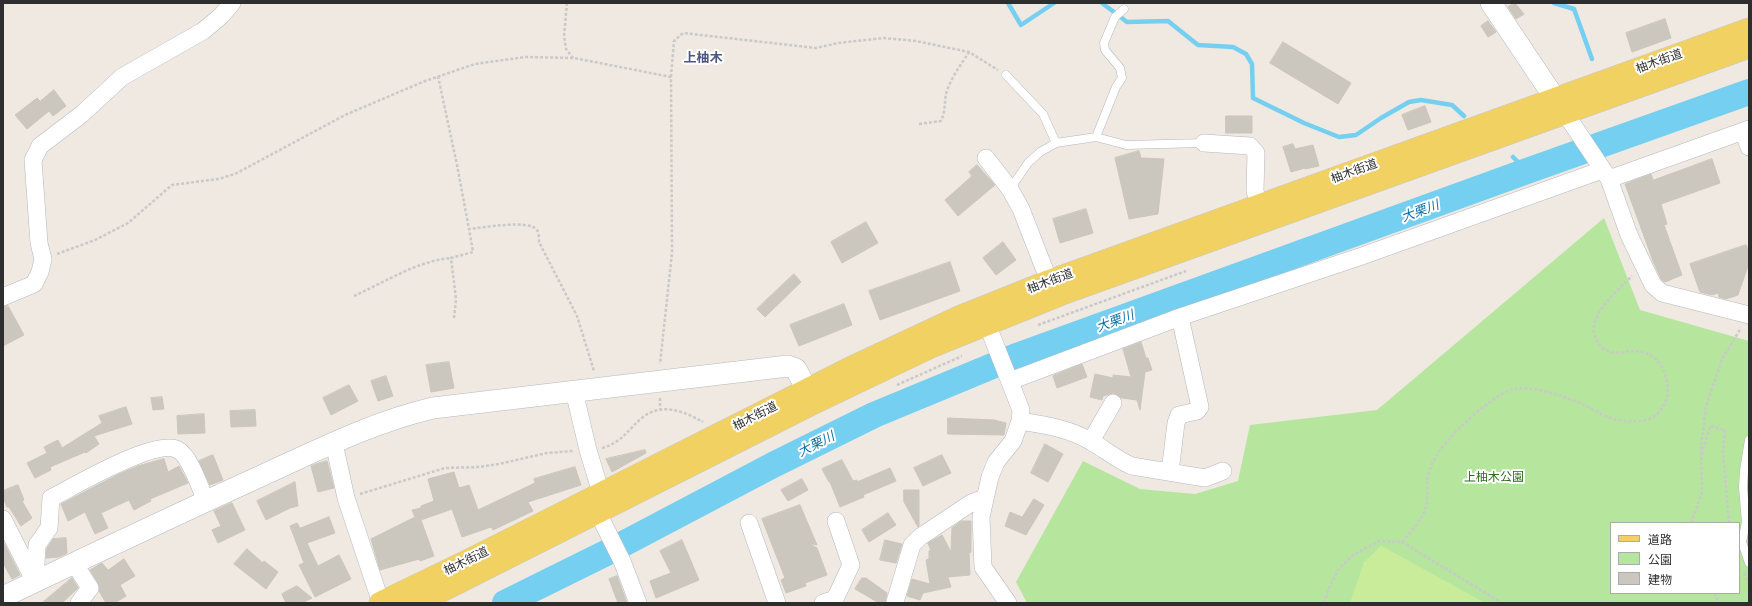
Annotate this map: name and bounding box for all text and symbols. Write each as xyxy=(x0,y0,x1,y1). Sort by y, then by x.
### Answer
street label: 柚木街道 xyxy=(1634,46,1684,76)
district label: 上柚木 xyxy=(684,50,722,66)
street label: 柚木街道 xyxy=(1329,156,1379,186)
water label: 大栗川 xyxy=(1399,197,1441,225)
street label: 柚木街道 xyxy=(1025,266,1075,296)
water label: 大栗川 xyxy=(1094,307,1136,335)
street label: 柚木街道 xyxy=(730,399,780,433)
water label: 大栗川 xyxy=(795,428,837,460)
park label: 上柚木公園 xyxy=(1464,470,1524,484)
legend xyxy=(1610,522,1740,594)
text: 道路 xyxy=(1648,532,1672,546)
street label: 柚木街道 xyxy=(441,544,491,578)
text: 公園 xyxy=(1648,552,1672,566)
text: 建物 xyxy=(1648,572,1672,586)

